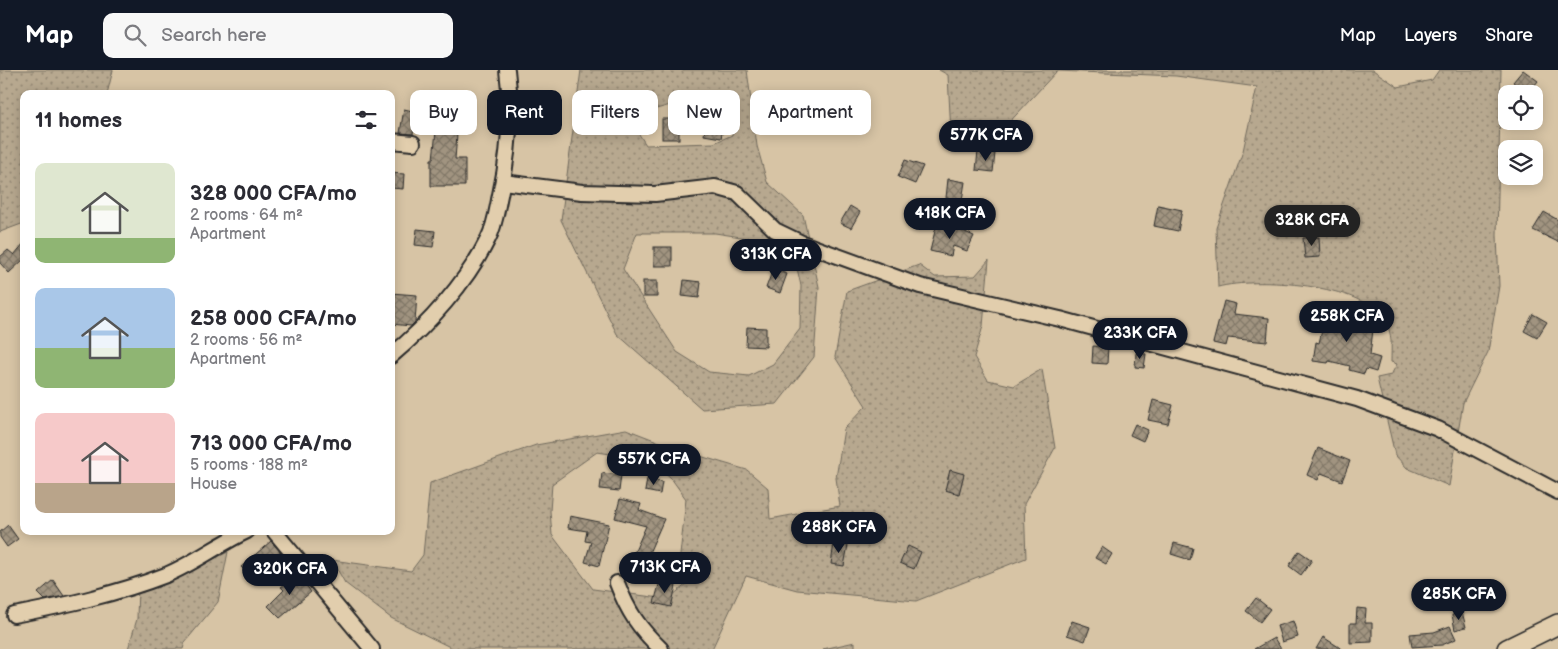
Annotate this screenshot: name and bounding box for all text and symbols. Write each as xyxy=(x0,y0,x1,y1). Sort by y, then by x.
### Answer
search box xyxy=(103,13,453,58)
text: Map xyxy=(25,21,73,50)
icon: search xyxy=(121,21,149,49)
text: Search here xyxy=(161,24,267,47)
text: Map xyxy=(1340,25,1376,46)
text: Layers xyxy=(1404,25,1457,46)
text: Share xyxy=(1485,25,1533,46)
map controls xyxy=(1498,85,1543,185)
button: locate xyxy=(1498,85,1543,130)
chip: Buy xyxy=(410,90,477,135)
chip: Rent xyxy=(487,90,562,135)
chip: Filters xyxy=(572,90,658,135)
chip: New xyxy=(668,90,740,135)
chip: Apartment xyxy=(750,90,871,135)
icon: filters xyxy=(352,106,380,134)
text: 11 homes xyxy=(35,108,122,133)
pin: 577K CFA xyxy=(934,119,1038,162)
text: 577K CFA xyxy=(950,126,1022,145)
button: layers xyxy=(1498,140,1543,185)
text: 328 000 CFA/mo xyxy=(190,181,357,206)
icon: home xyxy=(75,183,135,243)
pin: 418K CFA xyxy=(898,198,1002,240)
text: 418K CFA xyxy=(915,204,985,223)
pin: 328K CFA xyxy=(1260,204,1364,247)
text: 2 rooms · 64 m² xyxy=(190,206,303,225)
text: 328K CFA xyxy=(1275,211,1349,230)
text: Apartment xyxy=(190,225,266,244)
pin: 313K CFA xyxy=(724,238,828,281)
text: 313K CFA xyxy=(741,245,811,264)
pin: 258K CFA xyxy=(1295,300,1399,343)
text: 258 000 CFA/mo xyxy=(190,306,357,331)
text: 258K CFA xyxy=(1310,307,1384,326)
icon: home xyxy=(75,308,135,368)
pin: 233K CFA xyxy=(1088,318,1192,360)
text: 233K CFA xyxy=(1104,324,1176,343)
text: 2 rooms · 56 m² xyxy=(190,331,302,350)
text: Apartment xyxy=(190,350,266,369)
text: 713 000 CFA/mo xyxy=(190,431,352,456)
icon: home xyxy=(75,433,135,493)
pin: 557K CFA xyxy=(602,444,706,486)
text: 557K CFA xyxy=(618,450,690,469)
text: 5 rooms · 188 m² xyxy=(190,456,308,475)
text: House xyxy=(190,475,237,494)
pin: 288K CFA xyxy=(787,512,891,554)
text: 288K CFA xyxy=(802,518,876,537)
pin: 713K CFA xyxy=(613,552,717,594)
pin: 320K CFA xyxy=(238,554,342,596)
text: 713K CFA xyxy=(630,558,700,577)
text: 320K CFA xyxy=(253,560,327,579)
pin: 285K CFA xyxy=(1407,578,1511,621)
text: 285K CFA xyxy=(1422,585,1496,604)

